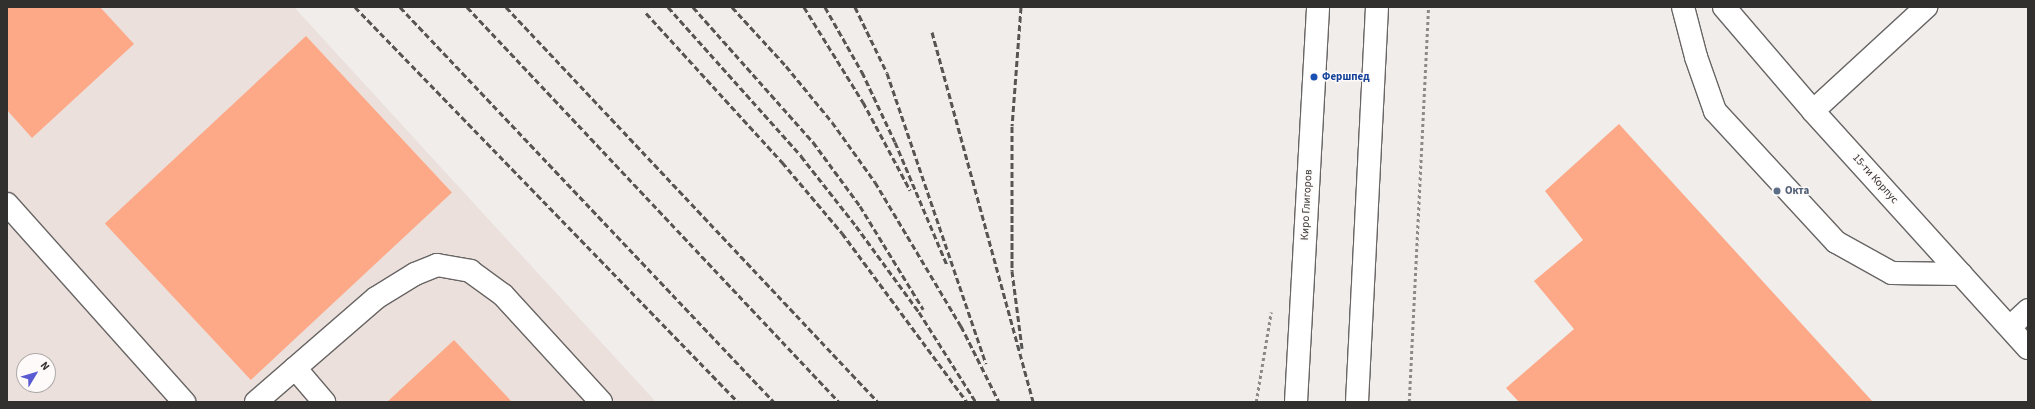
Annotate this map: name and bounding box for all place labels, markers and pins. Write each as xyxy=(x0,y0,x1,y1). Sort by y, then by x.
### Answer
place label: Фершпед xyxy=(1322,70,1370,84)
marker: Фершпед xyxy=(1309,72,1319,82)
place label: Окта xyxy=(1785,184,1809,198)
marker: Окта xyxy=(1772,186,1782,196)

